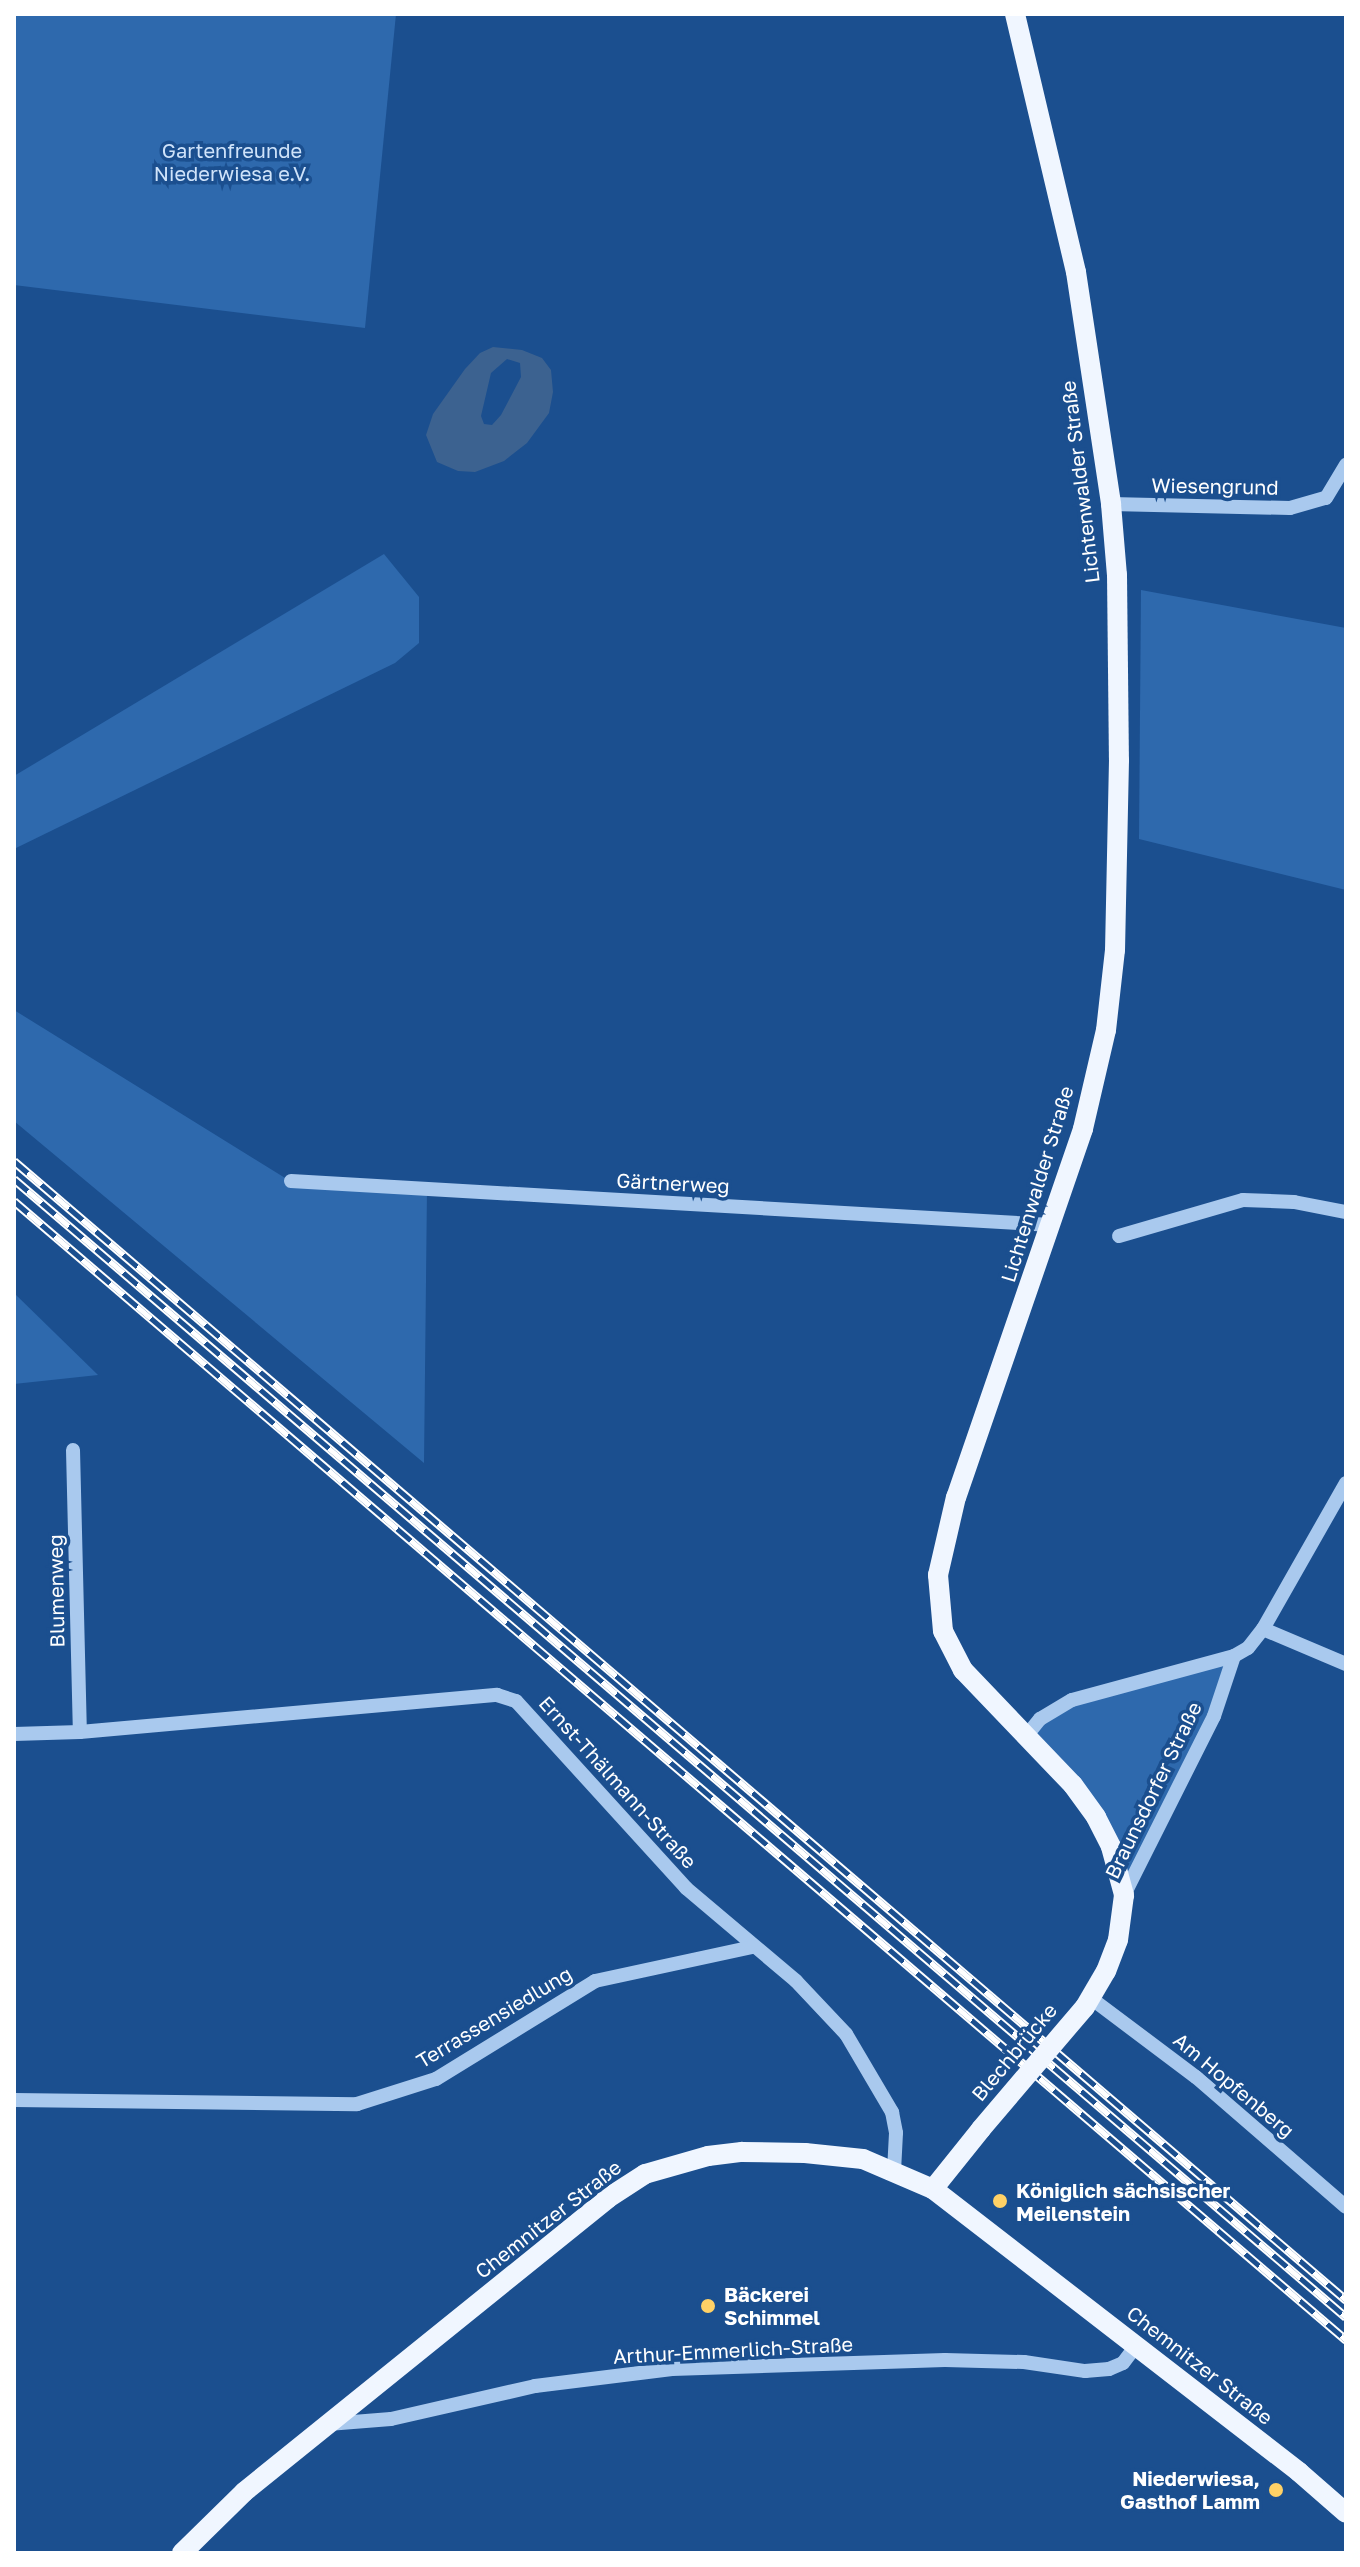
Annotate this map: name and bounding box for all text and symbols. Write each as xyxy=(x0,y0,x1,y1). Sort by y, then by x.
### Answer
park label: Gartenfreunde Niederwiesa e.V. xyxy=(154,139,310,186)
street label: Lichtenwalder Straße xyxy=(1056,379,1104,585)
street label: Wiesengrund xyxy=(1151,473,1279,499)
street label: Lichtenwalder Straße xyxy=(996,1083,1078,1285)
street label: Gärtnerweg xyxy=(616,1168,730,1198)
street label: Blumenweg xyxy=(43,1534,69,1648)
street label: Ernst-Thälmann-Straße xyxy=(534,1691,702,1873)
street label: Braunsdorfer Straße xyxy=(1100,1698,1206,1882)
street label: Terrassensiedlung xyxy=(412,1961,576,2073)
street label: Blechbrücke xyxy=(966,1998,1062,2106)
street label: Am Hopfenberg xyxy=(1169,2028,1299,2142)
street label: Chemnitzer Straße xyxy=(470,2155,626,2283)
place label: Königlich sächsischer Meilenstein xyxy=(1016,2178,1230,2225)
marker: Königlich sächsischer Meilenstein xyxy=(991,2192,1009,2210)
place label: Bäckerei Schimmel xyxy=(724,2282,820,2329)
marker: Bäckerei Schimmel xyxy=(699,2297,717,2315)
street label: Chemnitzer Straße xyxy=(1122,2301,1278,2429)
street label: Arthur-Emmerlich-Straße xyxy=(612,2332,854,2368)
place label: Niederwiesa, Gasthof Lamm xyxy=(1120,2466,1260,2513)
marker: Niederwiesa, Gasthof Lamm xyxy=(1267,2481,1285,2499)

